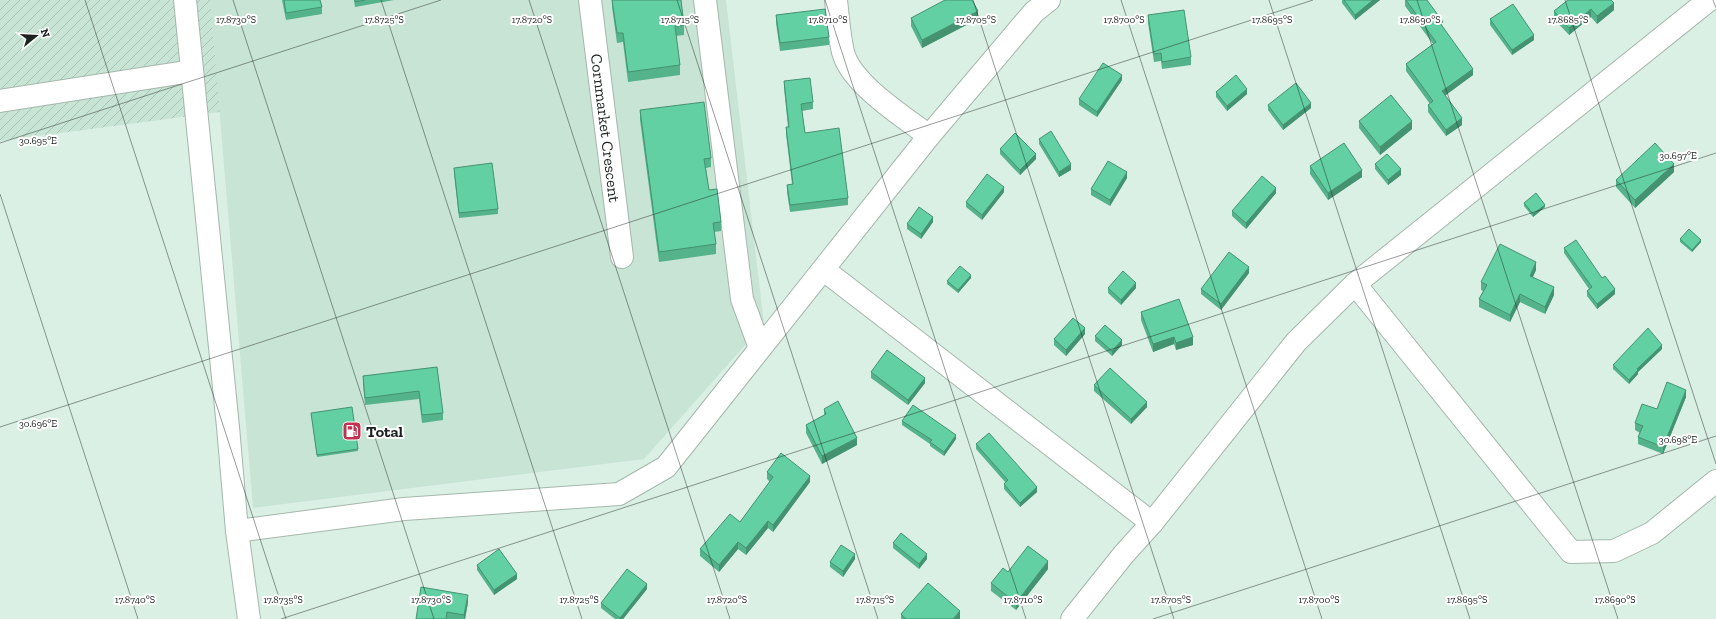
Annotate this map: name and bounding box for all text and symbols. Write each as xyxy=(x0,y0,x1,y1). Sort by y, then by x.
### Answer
text: 17.8730°S xyxy=(216,14,256,26)
text: 17.8725°S xyxy=(364,14,404,26)
text: 17.8720°S xyxy=(512,14,552,26)
text: 17.8715°S xyxy=(661,14,699,26)
text: 17.8710°S xyxy=(808,14,848,26)
text: 17.8705°S xyxy=(956,14,996,26)
text: 17.8700°S xyxy=(1104,14,1144,26)
text: 17.8695°S xyxy=(1252,14,1292,26)
text: 17.8690°S xyxy=(1399,14,1441,26)
text: 17.8685°S xyxy=(1548,14,1588,26)
north arrow xyxy=(16,16,56,56)
text: N xyxy=(38,27,53,40)
street label: Cornmarket Crescent xyxy=(587,53,624,203)
text: 30.695°E xyxy=(19,135,57,147)
text: 30.697°E xyxy=(1659,150,1697,162)
text: 30.696°E xyxy=(19,418,57,430)
fuel station icon: Total xyxy=(341,420,363,442)
place label: Total xyxy=(366,422,404,441)
text: 30.698°E xyxy=(1659,434,1697,446)
text: 17.8740°S xyxy=(115,594,155,606)
text: 17.8735°S xyxy=(263,594,303,606)
text: 17.8730°S xyxy=(411,594,451,606)
text: 17.8725°S xyxy=(559,594,599,606)
text: 17.8720°S xyxy=(707,594,747,606)
text: 17.8715°S xyxy=(856,594,894,606)
text: 17.8710°S xyxy=(1003,594,1043,606)
text: 17.8705°S xyxy=(1151,594,1191,606)
text: 17.8700°S xyxy=(1299,594,1339,606)
text: 17.8695°S xyxy=(1447,594,1487,606)
text: 17.8690°S xyxy=(1594,594,1636,606)

